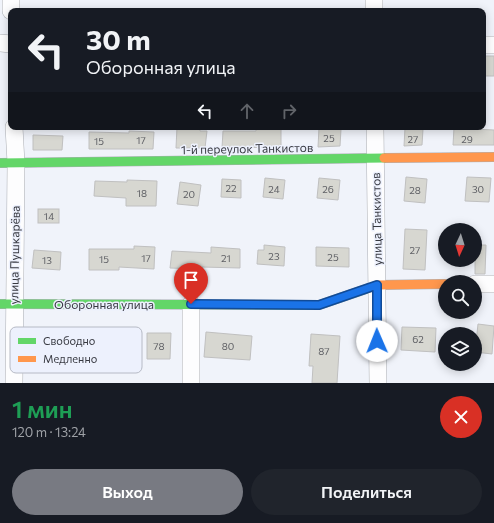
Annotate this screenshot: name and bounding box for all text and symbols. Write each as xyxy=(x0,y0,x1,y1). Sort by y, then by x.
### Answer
text: 30 m xyxy=(86,22,151,56)
icon: left xyxy=(20,24,72,76)
text: Оборонная улица xyxy=(86,56,236,78)
icon: left xyxy=(194,100,216,122)
icon: ahead xyxy=(236,100,258,122)
icon: right xyxy=(278,100,300,122)
house number: 25 xyxy=(323,132,335,144)
house number: 27 xyxy=(408,133,418,145)
house number: 29 xyxy=(461,133,473,145)
house number: 17 xyxy=(136,134,146,146)
house number: 15 xyxy=(94,135,104,147)
street label: 1-й переулок Танкистов xyxy=(181,140,313,156)
street label: улица Танкистов xyxy=(368,172,384,266)
house number: 22 xyxy=(225,182,237,194)
house number: 24 xyxy=(268,183,280,195)
house number: 26 xyxy=(322,183,334,195)
house number: 30 xyxy=(472,183,484,195)
house number: 28 xyxy=(409,184,421,196)
house number: 18 xyxy=(137,187,147,199)
house number: 20 xyxy=(183,188,195,200)
street label: улица Пушкарёва xyxy=(6,205,22,305)
house number: 14 xyxy=(44,210,54,222)
north arrow xyxy=(438,223,482,267)
map controls xyxy=(438,223,482,371)
house number: 27 xyxy=(410,244,420,256)
house number: 23 xyxy=(268,250,280,262)
house number: 25 xyxy=(327,251,339,263)
house number: 17 xyxy=(141,252,151,264)
house number: 21 xyxy=(221,252,231,264)
house number: 15 xyxy=(99,253,109,265)
house number: 13 xyxy=(42,254,52,266)
pin xyxy=(174,263,208,304)
icon: arrive xyxy=(180,269,202,291)
button: search xyxy=(438,275,482,319)
street label: Оборонная улица xyxy=(54,297,154,311)
position arrow xyxy=(356,320,398,362)
legend xyxy=(10,327,142,373)
button: layers xyxy=(438,327,482,371)
house number: 62 xyxy=(412,333,424,345)
text: Свободно xyxy=(43,334,96,347)
house number: 78 xyxy=(153,340,165,352)
house number: 80 xyxy=(222,340,234,352)
house number: 87 xyxy=(318,345,330,357)
text: Медленно xyxy=(43,352,98,365)
text: 1 мин xyxy=(12,394,73,423)
button: close xyxy=(440,396,482,438)
text: 120 m · 13:24 xyxy=(12,424,86,440)
button: Выход xyxy=(12,469,243,515)
button: Поделиться xyxy=(251,469,482,515)

